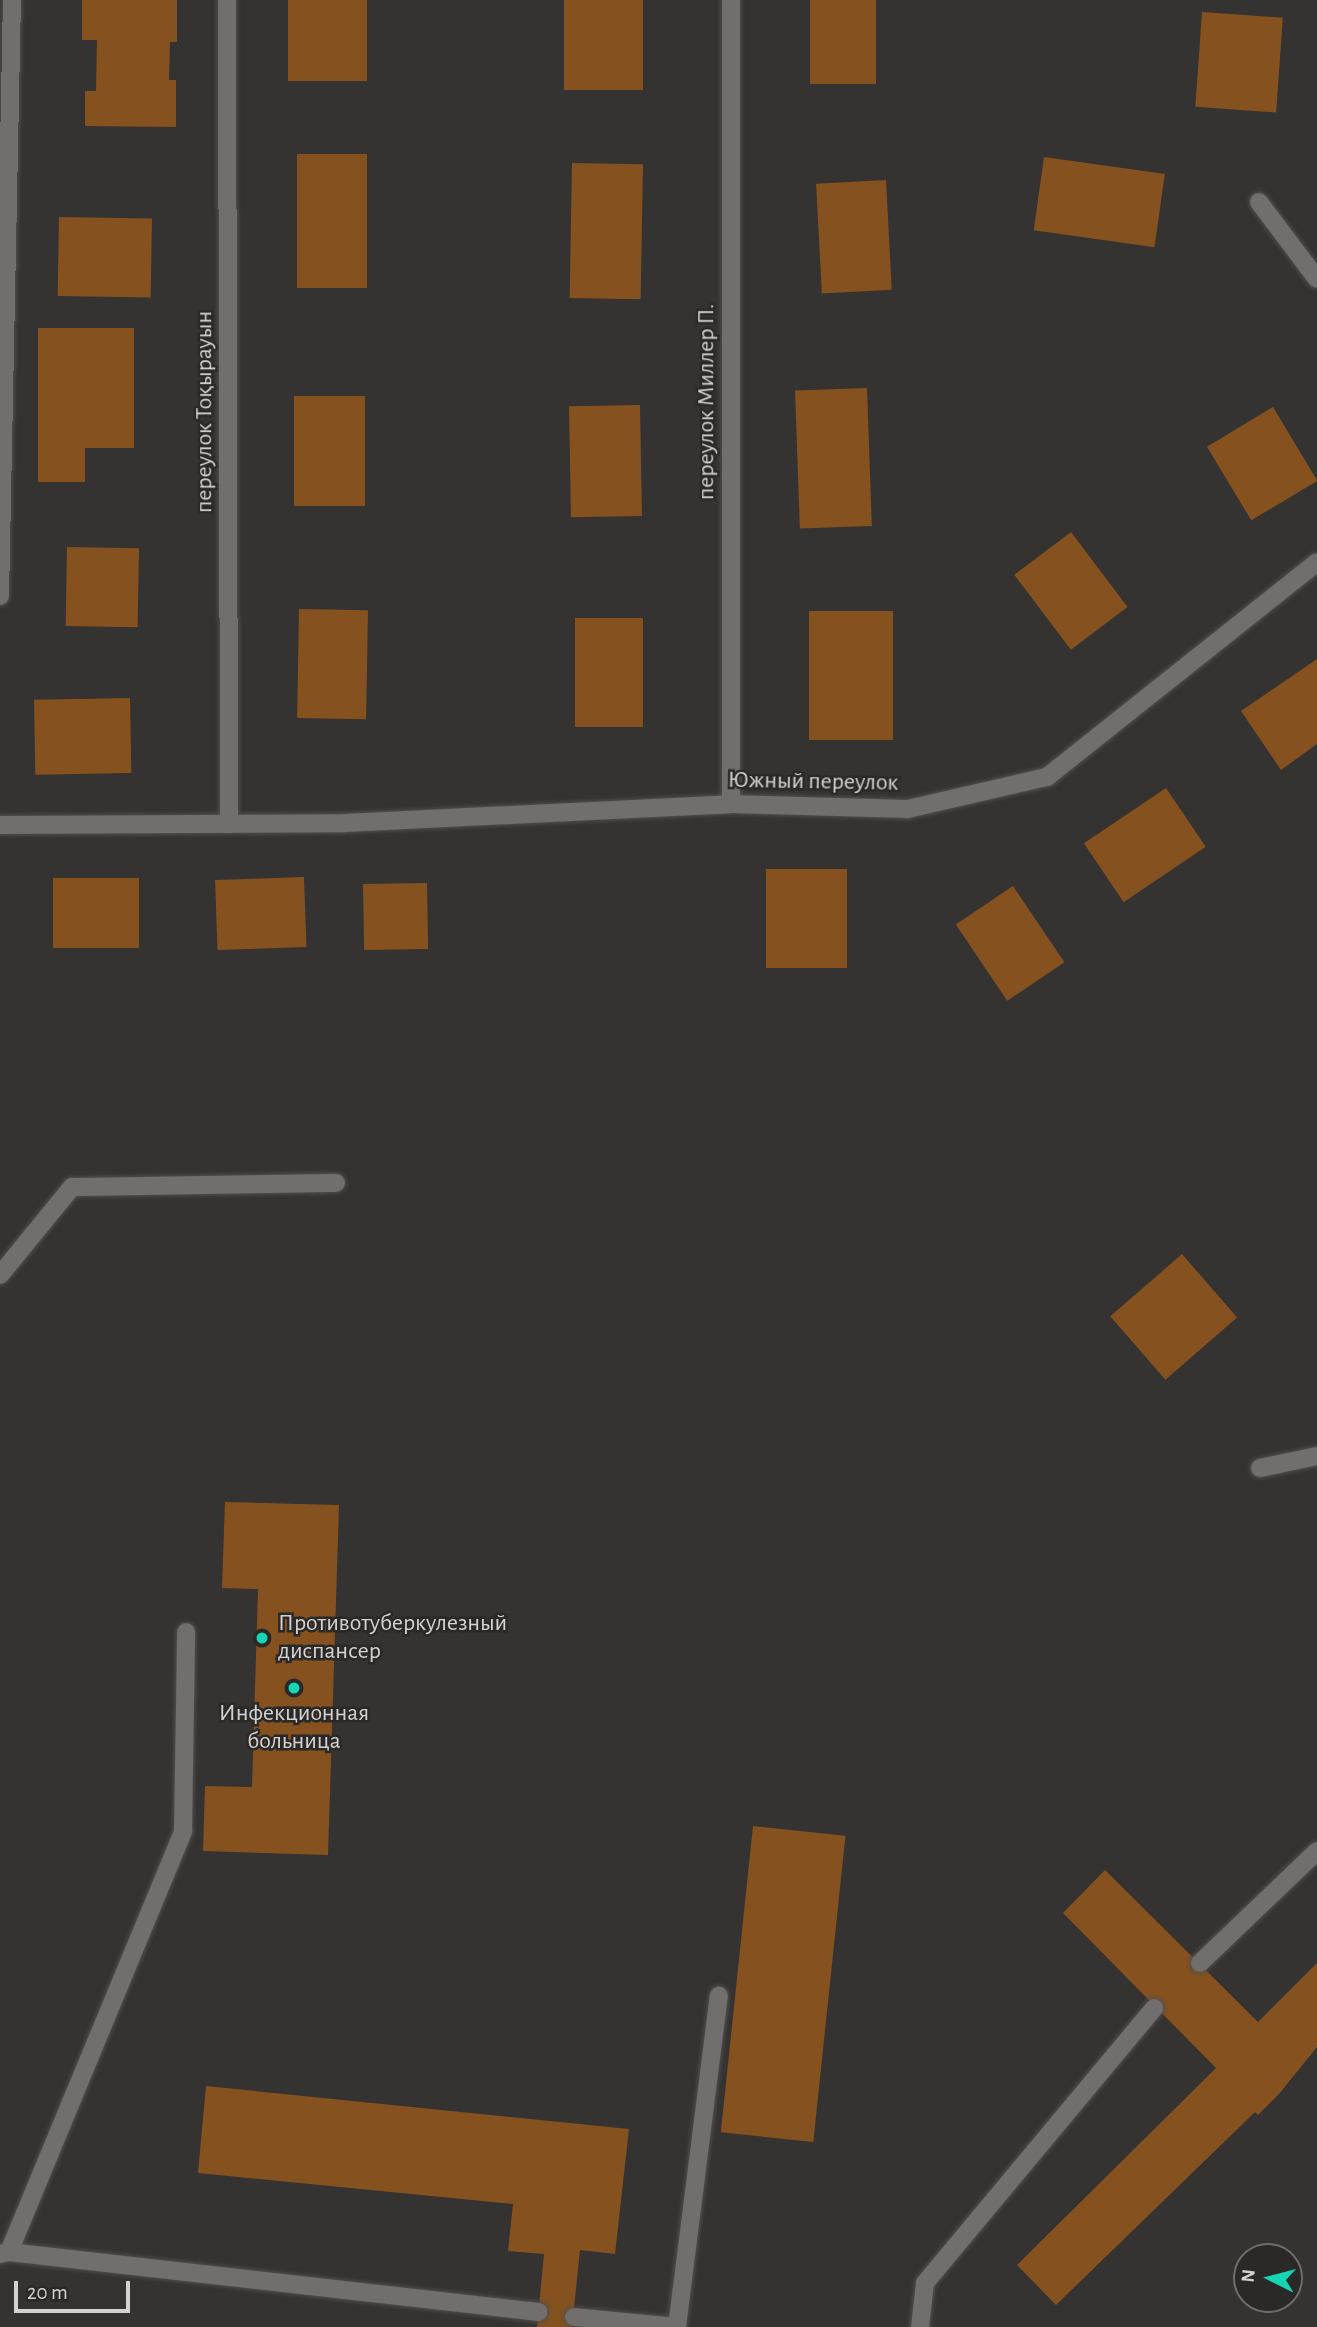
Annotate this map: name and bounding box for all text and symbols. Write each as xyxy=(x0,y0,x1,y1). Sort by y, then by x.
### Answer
street label: переулок Миллер П. xyxy=(693,304,721,500)
street label: переулок Тоқырауын xyxy=(191,311,219,513)
street label: Южный переулок xyxy=(728,766,898,798)
place label: Противотуберкулезный диспансер xyxy=(278,1610,507,1666)
marker: Противотуберкулезный диспансер xyxy=(252,1628,272,1648)
marker: Инфекционная больница xyxy=(286,1680,302,1696)
place label: Инфекционная больница xyxy=(219,1700,369,1756)
north arrow xyxy=(1233,2243,1303,2313)
scale bar xyxy=(18,2268,133,2312)
text: N xyxy=(1238,2268,1259,2284)
text: 20 m xyxy=(27,2282,68,2303)

